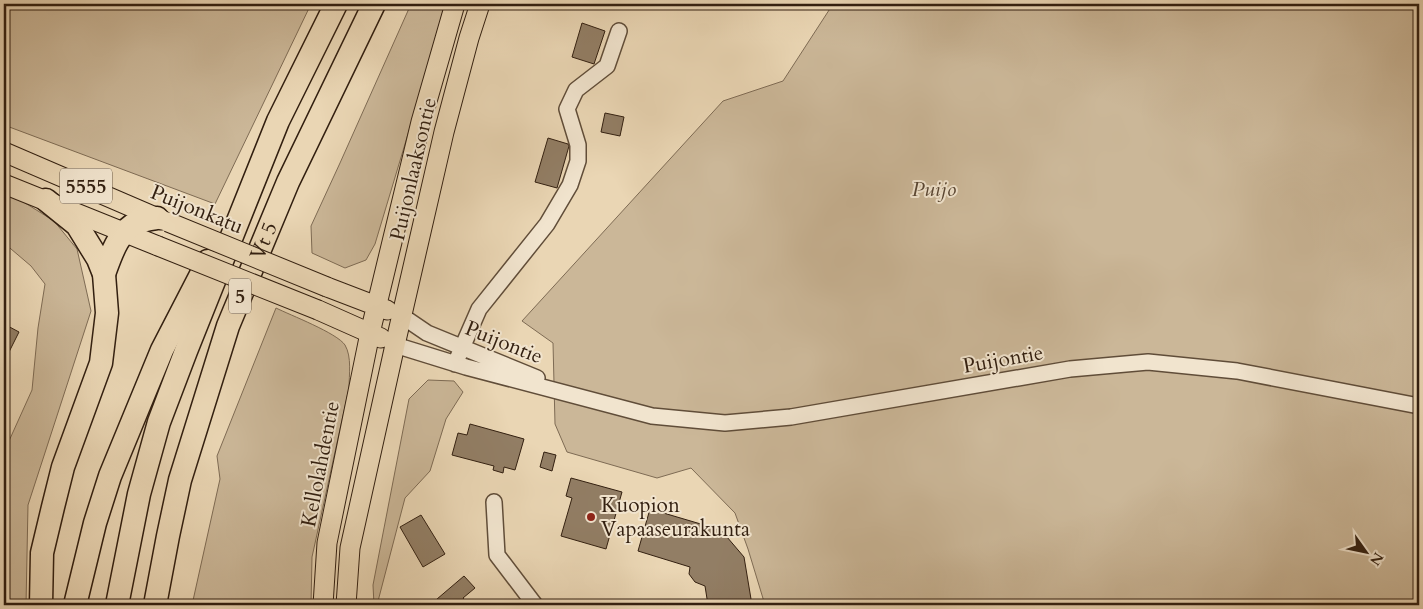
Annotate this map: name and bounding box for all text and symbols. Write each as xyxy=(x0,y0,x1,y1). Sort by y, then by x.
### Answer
street label: Puijonlaaksontie xyxy=(383,95,444,244)
road number: 5555 xyxy=(60,168,112,204)
park label: Puijo xyxy=(912,175,956,204)
street label: Puijonkatu xyxy=(146,178,247,241)
street label: Vt 5 xyxy=(243,218,285,264)
road number: 5 xyxy=(229,278,251,314)
street label: Puijontie xyxy=(461,314,547,371)
street label: Puijontie xyxy=(961,338,1046,381)
street label: Kellolahdentie xyxy=(294,399,347,530)
place label: Kuopion Vapaaseurakunta xyxy=(601,491,750,544)
marker: Kuopion Vapaaseurakunta xyxy=(585,511,597,523)
north arrow xyxy=(1340,526,1390,576)
text: N xyxy=(1365,549,1388,569)

